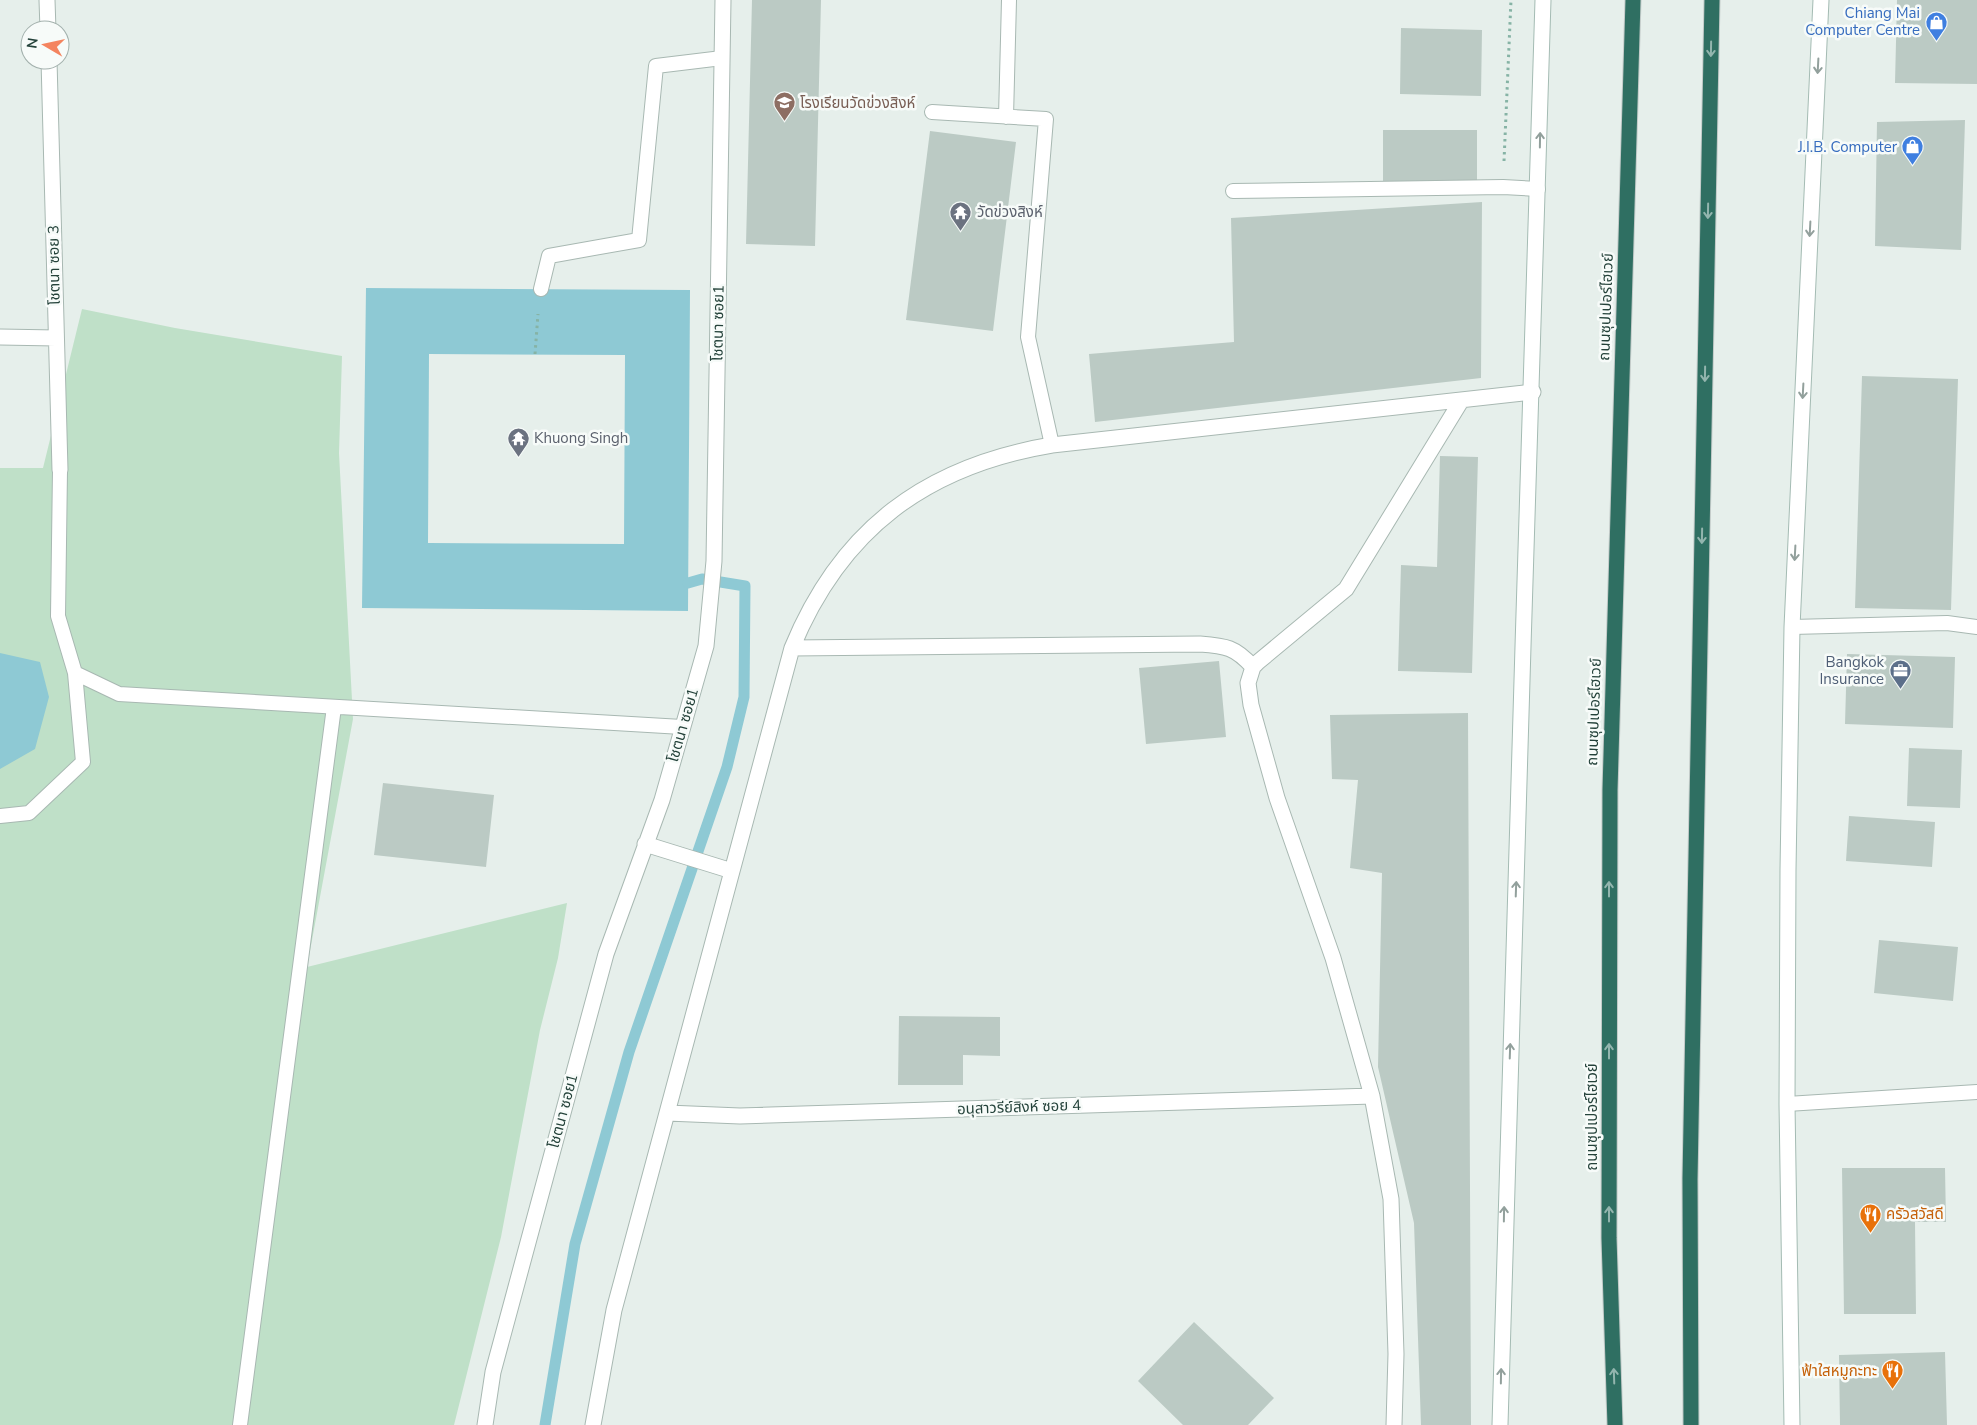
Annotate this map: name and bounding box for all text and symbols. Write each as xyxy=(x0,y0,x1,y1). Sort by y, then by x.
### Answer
place label: Chiang Mai Computer Centre xyxy=(1805,3,1920,40)
shop icon: Chiang Mai Computer Centre xyxy=(1924,10,1948,41)
north arrow xyxy=(20,20,70,70)
text: N xyxy=(22,36,43,50)
one-way arrow xyxy=(1706,40,1716,56)
one-way arrow xyxy=(1813,58,1823,74)
school or university icon: โรงเรียนวัดข่วงสิงห์ xyxy=(772,91,796,122)
place label: โรงเรียนวัดข่วงสิงห์ xyxy=(800,93,916,113)
one-way arrow xyxy=(1535,132,1544,148)
shop icon: J.I.B. Computer xyxy=(1901,135,1925,166)
place label: J.I.B. Computer xyxy=(1797,137,1898,157)
temple icon: วัดข่วงสิงห์ xyxy=(949,200,973,231)
place label: วัดข่วงสิงห์ xyxy=(977,202,1043,222)
one-way arrow xyxy=(1703,202,1713,219)
one-way arrow xyxy=(1806,220,1815,236)
street label: โชตนา ซอย 3 xyxy=(43,225,65,305)
street label: ถนนซุปเปอร์ไฮเวย์ xyxy=(1594,253,1618,361)
street label: โชตนา ซอย1 xyxy=(707,285,729,361)
one-way arrow xyxy=(1700,365,1710,381)
one-way arrow xyxy=(1798,383,1807,399)
temple icon: Khuong Singh xyxy=(506,426,530,457)
place label: Khuong Singh xyxy=(534,428,628,448)
one-way arrow xyxy=(1697,528,1707,544)
one-way arrow xyxy=(1791,545,1800,561)
place label: Bangkok Insurance xyxy=(1819,652,1884,689)
street label: ถนนซุปเปอร์ไฮเวย์ xyxy=(1582,658,1606,766)
office icon: Bangkok Insurance xyxy=(1888,659,1912,690)
street label: โชตนา ซอย1 xyxy=(663,686,703,764)
one-way arrow xyxy=(1511,881,1520,897)
one-way arrow xyxy=(1604,881,1614,898)
one-way arrow xyxy=(1505,1044,1515,1060)
one-way arrow xyxy=(1604,1044,1614,1060)
street label: ถนนซุปเปอร์ไฮเวย์ xyxy=(1582,1063,1602,1171)
street label: โชตนา ซอย1 xyxy=(543,1072,583,1150)
street label: อนุสาวรีย์สิงห์ ซอย 4 xyxy=(957,1095,1081,1119)
restaurant icon: ครัวสวัสดี xyxy=(1858,1202,1882,1233)
place label: ครัวสวัสดี xyxy=(1886,1204,1944,1224)
one-way arrow xyxy=(1500,1206,1509,1222)
one-way arrow xyxy=(1604,1206,1614,1222)
restaurant icon: ฟ้าใสหมูกะทะ xyxy=(1881,1359,1905,1390)
place label: ฟ้าใสหมูกะทะ xyxy=(1802,1361,1877,1381)
one-way arrow xyxy=(1496,1369,1506,1385)
one-way arrow xyxy=(1609,1369,1618,1385)

